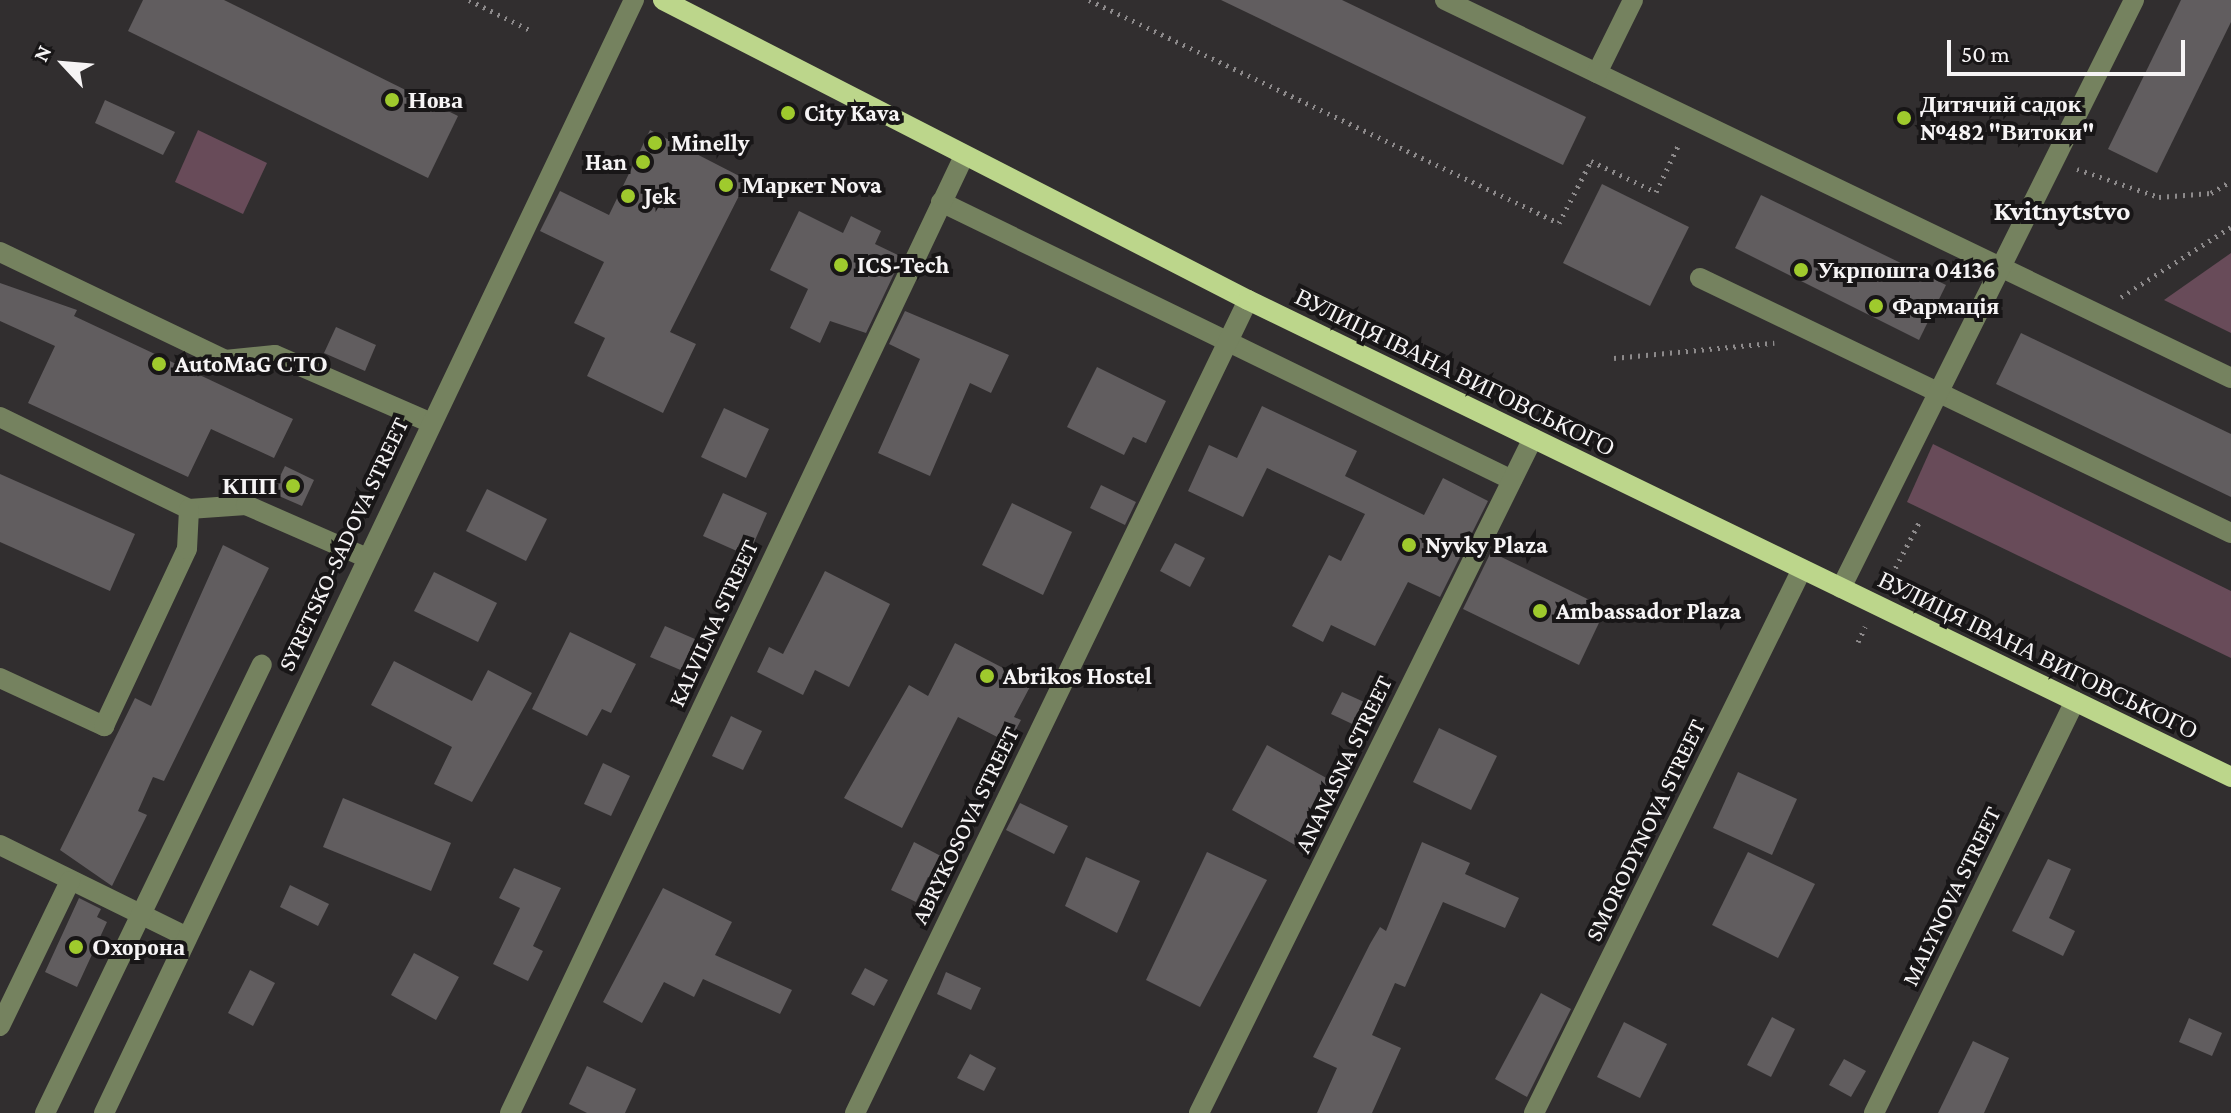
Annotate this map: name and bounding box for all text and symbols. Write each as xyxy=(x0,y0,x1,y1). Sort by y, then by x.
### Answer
north arrow xyxy=(24,24,104,104)
scale bar xyxy=(1951,24,2189,74)
text: 50 m xyxy=(1961,40,2010,67)
text: N xyxy=(27,41,57,65)
place label: Нова xyxy=(408,86,463,114)
place label: Дитячий садок №482 "Витоки" xyxy=(1920,90,2094,146)
marker: Нова xyxy=(383,91,401,109)
place label: City Kava xyxy=(804,99,900,127)
marker: City Kava xyxy=(779,104,797,122)
marker: Дитячий садок №482 "Витоки" xyxy=(1895,109,1913,127)
place label: Minelly xyxy=(671,129,749,157)
marker: Minelly xyxy=(646,134,664,152)
place label: Han xyxy=(585,148,627,176)
marker: Han xyxy=(634,153,652,171)
place label: Маркет Nova xyxy=(742,171,882,199)
marker: Маркет Nova xyxy=(717,176,735,194)
place label: Jek xyxy=(644,182,676,210)
marker: Jek xyxy=(619,187,637,205)
district label: Kvitnytstvo xyxy=(1993,194,2131,228)
place label: ICS-Tech xyxy=(857,251,949,279)
marker: ICS-Tech xyxy=(832,256,850,274)
place label: Укрпошта 04136 xyxy=(1817,256,1996,284)
marker: Укрпошта 04136 xyxy=(1792,261,1810,279)
street label: ВУЛИЦЯ ІВАНА ВИГОВСЬКОГО xyxy=(1291,282,1619,462)
place label: Фармація xyxy=(1892,292,1999,320)
marker: Фармація xyxy=(1867,297,1885,315)
place label: AutoMaG СТО xyxy=(175,350,328,378)
marker: AutoMaG СТО xyxy=(150,355,168,373)
street label: SYRETSKO-SADOVA STREET xyxy=(271,413,415,675)
place label: КПП xyxy=(222,472,277,500)
marker: КПП xyxy=(284,477,302,495)
place label: Nyvky Plaza xyxy=(1425,531,1548,559)
street label: KALVILNA STREET xyxy=(662,535,764,711)
marker: Nyvky Plaza xyxy=(1400,536,1418,554)
street label: ВУЛИЦЯ ІВАНА ВИГОВСЬКОГО xyxy=(1874,565,2202,745)
place label: Ambassador Plaza xyxy=(1556,597,1741,625)
marker: Ambassador Plaza xyxy=(1531,602,1549,620)
place label: Abrikos Hostel xyxy=(1003,662,1152,690)
marker: Abrikos Hostel xyxy=(978,667,996,685)
street label: ANANASNA STREET xyxy=(1288,671,1398,857)
street label: SMORODYNOVA STREET xyxy=(1579,714,1711,946)
street label: ABRYKOSOVA STREET xyxy=(905,722,1025,928)
street label: MALYNOVA STREET xyxy=(1895,802,2007,990)
place label: Охорона xyxy=(92,933,185,961)
marker: Охорона xyxy=(67,938,85,956)

